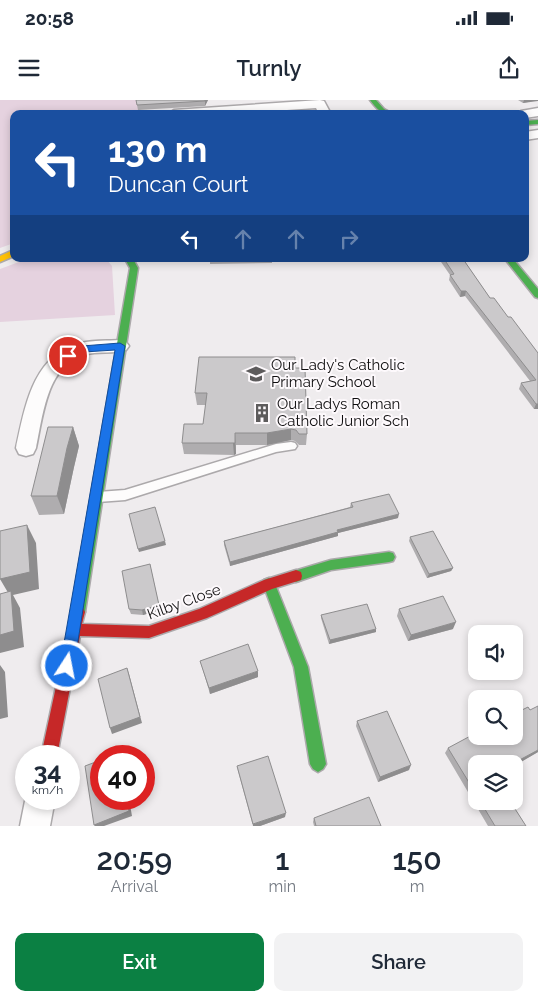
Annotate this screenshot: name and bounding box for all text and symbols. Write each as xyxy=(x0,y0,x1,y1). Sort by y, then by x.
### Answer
text: 20:58 xyxy=(25,7,74,29)
icon: menu xyxy=(15,54,43,82)
icon: share xyxy=(495,54,523,82)
text: Turnly xyxy=(236,55,302,81)
text: 130 m xyxy=(108,129,207,170)
icon: left xyxy=(25,130,90,195)
text: Duncan Court xyxy=(108,171,248,197)
icon: left xyxy=(176,225,204,253)
icon: ahead xyxy=(229,225,257,253)
icon: ahead xyxy=(282,225,310,253)
icon: right xyxy=(335,225,363,253)
pin xyxy=(47,335,89,377)
icon: arrive xyxy=(54,342,82,370)
place label: Our Lady's Catholic Primary School xyxy=(271,356,405,391)
school or university icon: Our Lady's Catholic Primary School xyxy=(245,363,267,385)
place label: Our Ladys Roman Catholic Junior Sch xyxy=(277,395,409,430)
building icon: Our Ladys Roman Catholic Junior Sch xyxy=(251,402,273,424)
street label: Kilby Close xyxy=(145,580,223,624)
map controls xyxy=(468,625,523,810)
button: sound xyxy=(468,625,523,680)
position arrow xyxy=(40,639,92,691)
button: search xyxy=(468,690,523,745)
speed limit sign: 40 xyxy=(90,745,155,810)
button: layers xyxy=(468,755,523,810)
text: 34 xyxy=(33,756,62,786)
text: km/h xyxy=(32,783,63,797)
text: 20:59 xyxy=(96,842,172,877)
text: 1 xyxy=(275,842,289,877)
text: 150 xyxy=(392,842,442,877)
text: Arrival xyxy=(111,877,158,896)
text: min xyxy=(269,877,296,896)
text: m xyxy=(410,877,424,896)
button: Exit xyxy=(15,933,264,991)
button: Share xyxy=(274,933,523,991)

